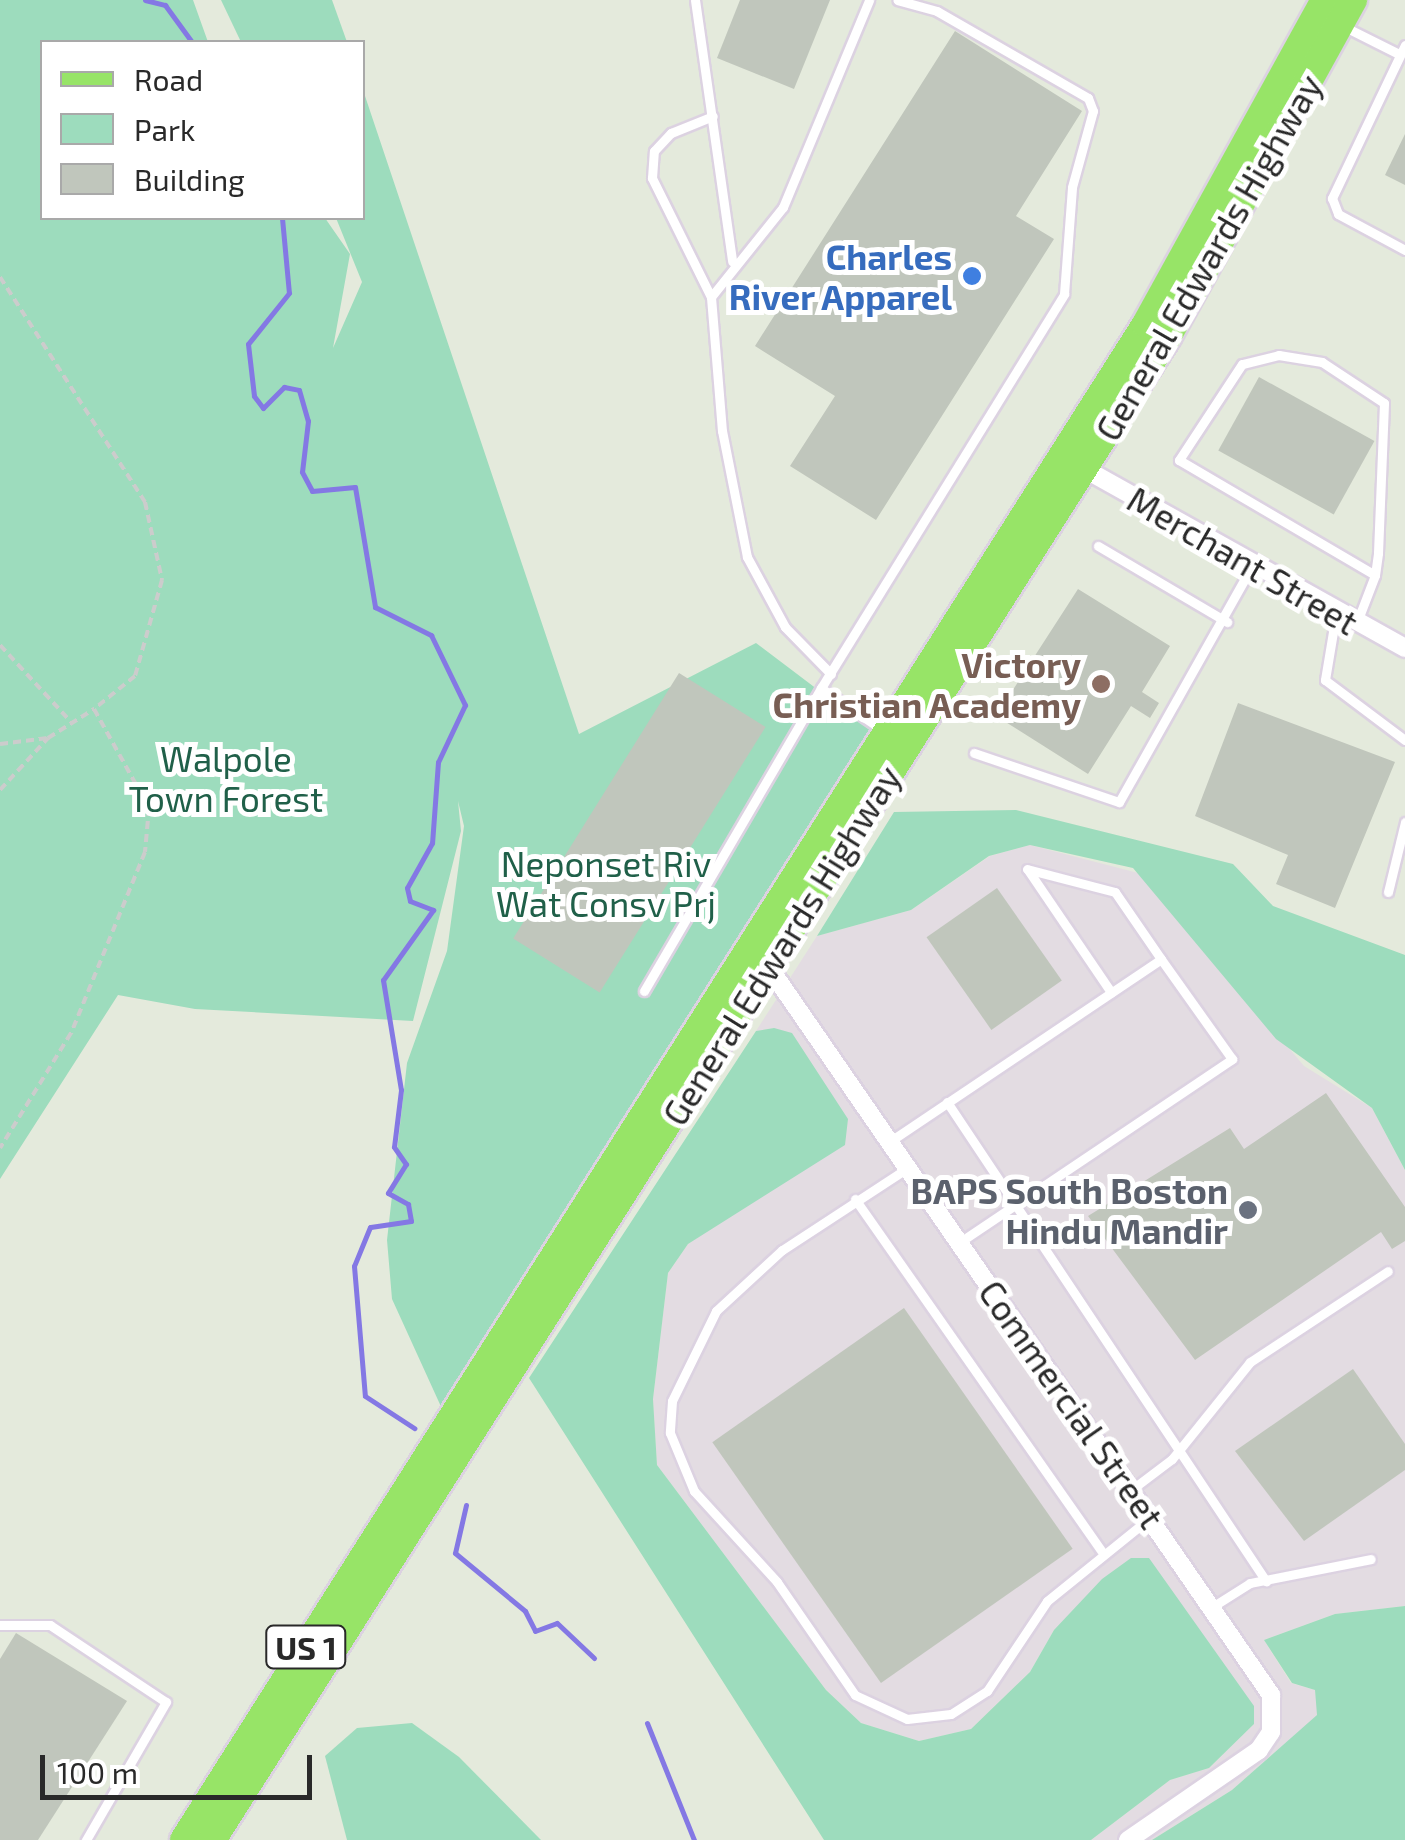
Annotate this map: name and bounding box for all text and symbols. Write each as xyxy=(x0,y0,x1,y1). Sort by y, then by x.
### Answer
legend xyxy=(40,40,365,220)
text: Road xyxy=(134,61,203,97)
street label: General Edwards Highway xyxy=(1086,66,1330,448)
text: Park xyxy=(134,111,195,147)
text: Building xyxy=(134,161,245,197)
place label: Charles River Apparel xyxy=(727,235,952,317)
marker: Charles River Apparel xyxy=(961,265,983,287)
street label: Merchant Street xyxy=(1121,477,1365,643)
place label: Victory Christian Academy xyxy=(772,643,1081,725)
marker: Victory Christian Academy xyxy=(1090,673,1112,695)
park label: Walpole Town Forest xyxy=(129,737,323,819)
street label: General Edwards Highway xyxy=(653,757,909,1133)
park label: Neponset Riv Wat Consv Prj xyxy=(496,842,716,924)
place label: BAPS South Boston Hindu Mandir xyxy=(911,1169,1228,1251)
marker: BAPS South Boston Hindu Mandir xyxy=(1237,1199,1259,1221)
street label: Commercial Street xyxy=(970,1272,1174,1536)
road number: US 1 xyxy=(264,1620,348,1674)
scale bar xyxy=(45,1735,318,1797)
text: 100 m xyxy=(57,1754,138,1790)

